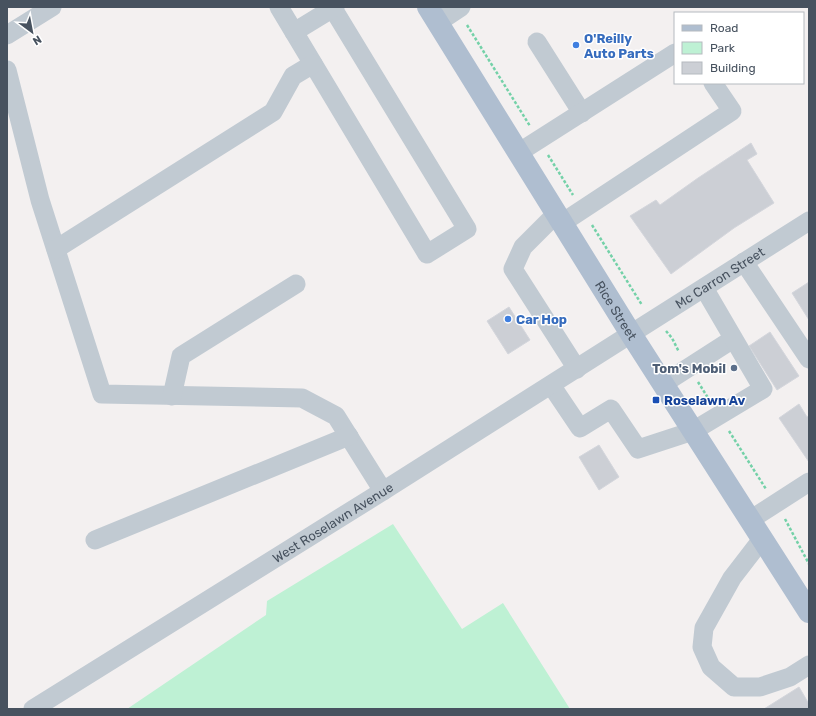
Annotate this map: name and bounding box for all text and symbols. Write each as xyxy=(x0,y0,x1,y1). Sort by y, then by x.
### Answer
north arrow xyxy=(12,12,52,52)
legend xyxy=(674,12,804,84)
text: Road xyxy=(710,21,738,35)
place label: O'Reilly Auto Parts xyxy=(584,31,654,61)
text: N xyxy=(30,32,44,48)
marker: O'Reilly Auto Parts xyxy=(571,40,581,50)
text: Park xyxy=(710,41,736,55)
text: Building xyxy=(710,61,756,75)
street label: Mc Carron Street xyxy=(672,244,767,311)
street label: Rice Street xyxy=(592,278,640,343)
place label: Car Hop xyxy=(516,312,567,327)
marker: Car Hop xyxy=(503,314,513,324)
place label: Tom's Mobil xyxy=(652,361,726,376)
marker: Tom's Mobil xyxy=(729,363,739,373)
place label: Roselawn Av xyxy=(664,393,746,408)
marker: Roselawn Av xyxy=(651,395,661,405)
street label: West Roselawn Avenue xyxy=(270,479,396,566)

